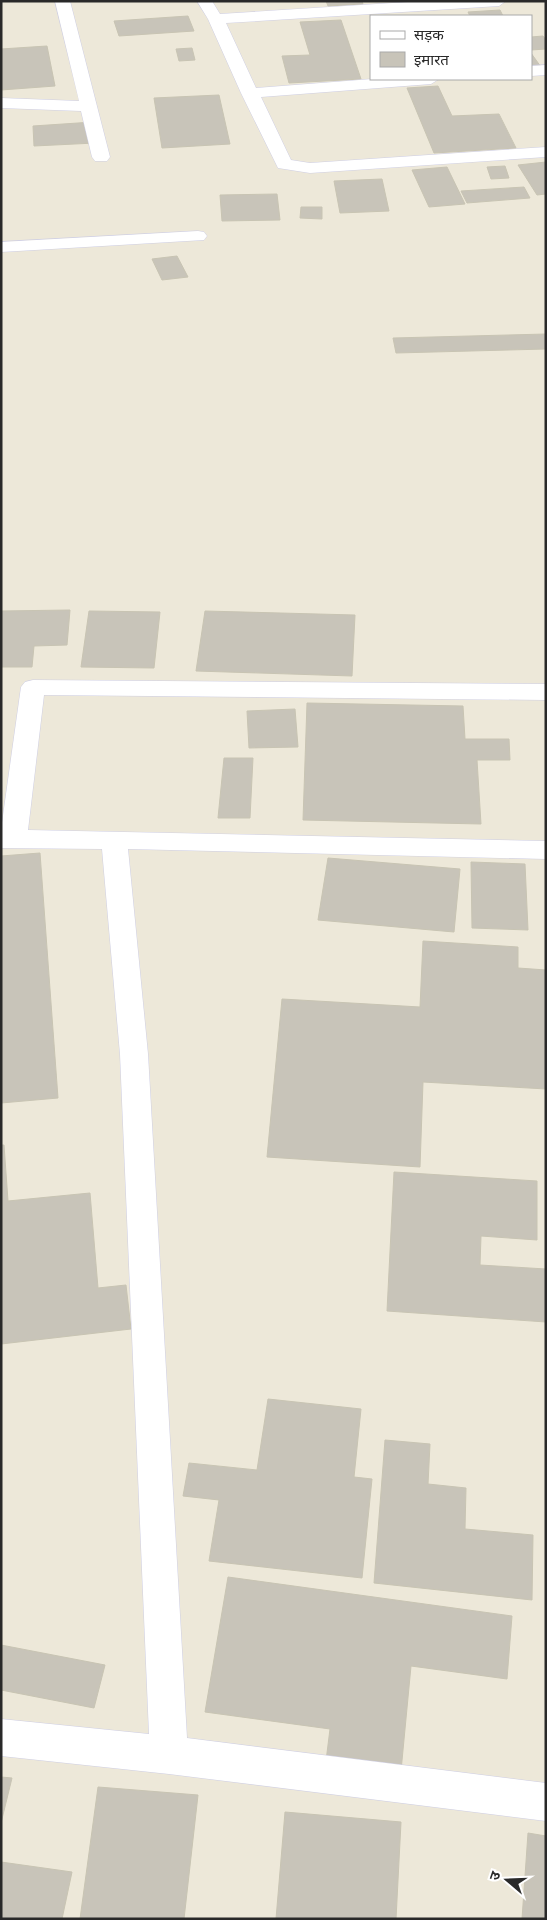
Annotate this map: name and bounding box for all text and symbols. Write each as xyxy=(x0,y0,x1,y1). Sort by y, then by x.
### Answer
legend xyxy=(370,15,532,80)
text: सड़क xyxy=(414,25,444,43)
text: इमारत xyxy=(414,50,449,68)
north arrow xyxy=(482,1855,532,1905)
text: उ xyxy=(485,1868,504,1882)

